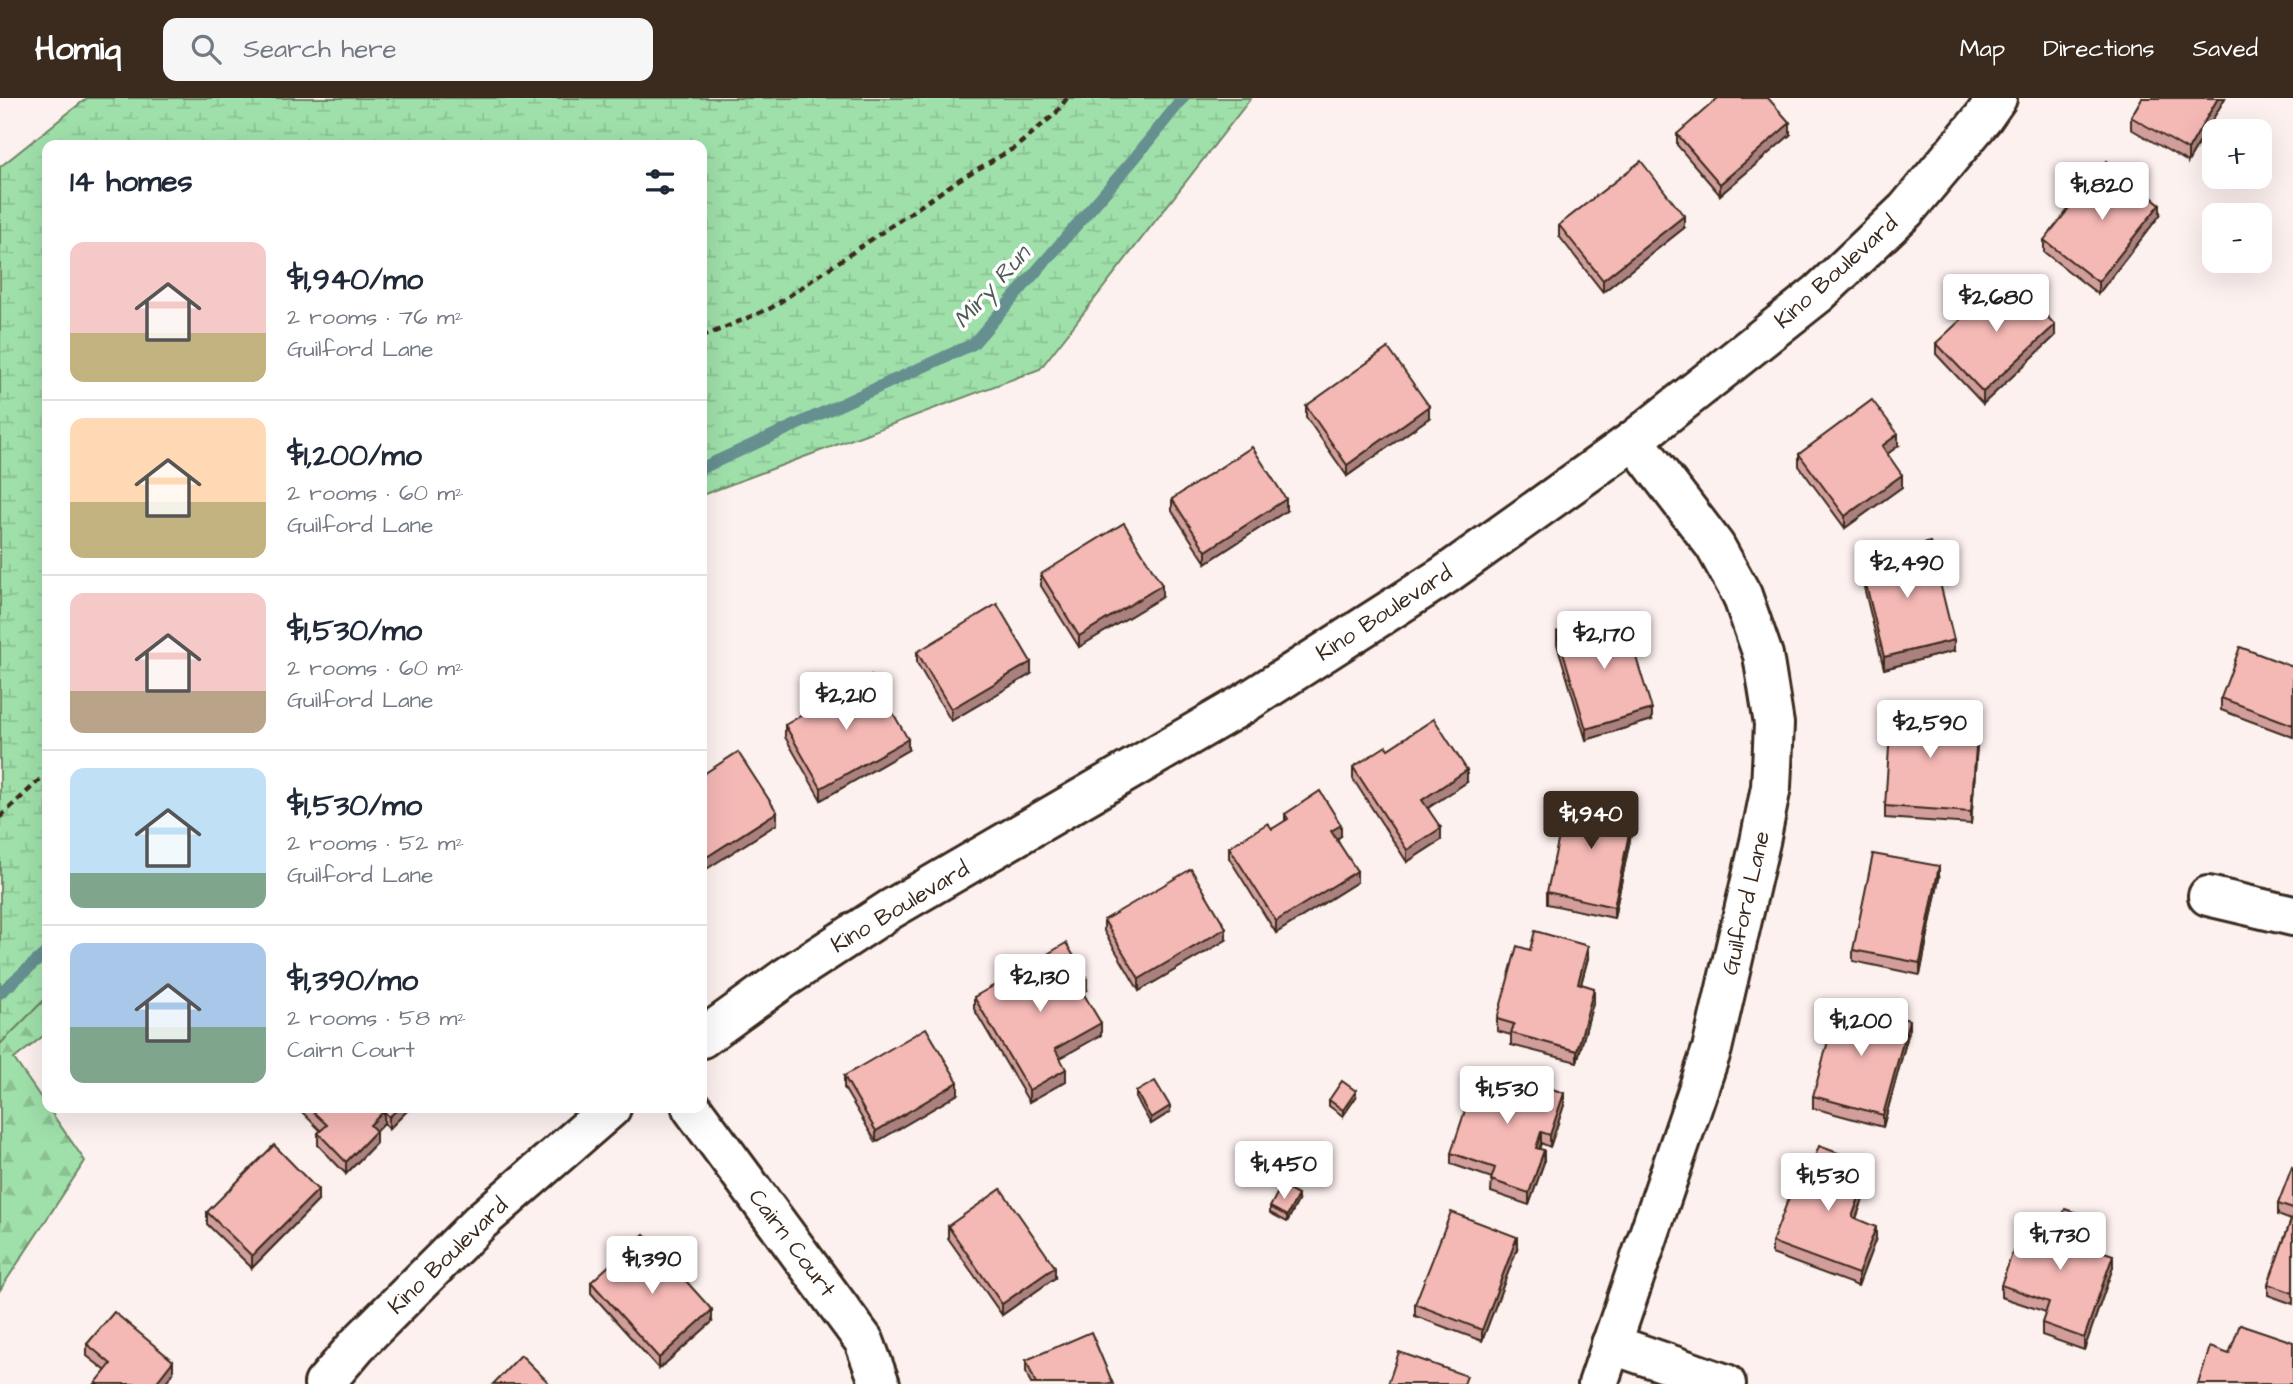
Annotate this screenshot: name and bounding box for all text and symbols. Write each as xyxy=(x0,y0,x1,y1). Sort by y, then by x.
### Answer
search box xyxy=(163,18,653,81)
text: Homiq xyxy=(35,26,121,72)
icon: search xyxy=(187,30,225,68)
text: Search here xyxy=(243,31,397,67)
text: Map xyxy=(1960,32,2005,66)
text: Directions xyxy=(2043,32,2155,66)
text: Saved xyxy=(2193,32,2258,66)
map controls xyxy=(2202,119,2272,273)
button: + xyxy=(2202,119,2272,189)
text: 14 homes xyxy=(70,161,193,203)
pin: $1,820 xyxy=(2045,162,2159,222)
icon: filters xyxy=(641,163,679,201)
text: $1,820 xyxy=(2071,169,2133,201)
button: − xyxy=(2202,203,2272,273)
street label: Kino Boulevard xyxy=(1767,208,1905,336)
water label: Miry Run xyxy=(946,237,1040,336)
text: $1,940/mo xyxy=(287,259,423,301)
icon: home xyxy=(126,270,210,354)
pin: $2,680 xyxy=(1939,274,2053,334)
text: $2,680 xyxy=(1959,281,2033,313)
text: 2 rooms · 76 m² xyxy=(287,301,463,333)
text: Guilford Lane xyxy=(287,333,434,365)
text: $1,200/mo xyxy=(287,435,422,477)
icon: home xyxy=(126,446,210,530)
text: 2 rooms · 60 m² xyxy=(287,477,464,509)
text: Guilford Lane xyxy=(287,509,434,541)
pin: $2,490 xyxy=(1850,540,1964,600)
text: $2,490 xyxy=(1870,547,1944,579)
street label: Kino Boulevard xyxy=(1310,557,1458,669)
text: $1,530/mo xyxy=(287,610,422,652)
pin: $2,170 xyxy=(1547,612,1661,671)
text: $2,170 xyxy=(1573,618,1635,650)
icon: home xyxy=(126,621,210,705)
text: 2 rooms · 60 m² xyxy=(287,652,464,684)
pin: $2,210 xyxy=(789,672,903,732)
text: $2,210 xyxy=(816,679,876,711)
text: Guilford Lane xyxy=(287,684,434,716)
pin: $2,590 xyxy=(1873,700,1987,760)
text: $2,590 xyxy=(1893,707,1967,739)
text: $1,530/mo xyxy=(287,785,422,827)
pin: $1,940 xyxy=(1534,792,1648,851)
icon: home xyxy=(126,796,210,880)
text: $1,940 xyxy=(1559,798,1623,830)
text: 2 rooms · 52 m² xyxy=(287,827,464,859)
street label: Guilford Lane xyxy=(1714,828,1778,978)
street label: Kino Boulevard xyxy=(825,853,975,961)
text: Guilford Lane xyxy=(287,859,434,891)
pin: $2,130 xyxy=(983,954,1097,1014)
text: $1,390/mo xyxy=(287,960,418,1002)
text: $2,130 xyxy=(1010,961,1070,993)
icon: home xyxy=(126,971,210,1055)
pin: $1,200 xyxy=(1804,998,1918,1058)
text: 2 rooms · 58 m² xyxy=(287,1002,466,1034)
text: $1,200 xyxy=(1830,1005,1892,1037)
text: Cairn Court xyxy=(287,1034,415,1066)
pin: $1,530 xyxy=(1450,1066,1564,1126)
text: $1,530 xyxy=(1476,1073,1538,1105)
pin: $1,450 xyxy=(1227,1142,1341,1201)
text: $1,450 xyxy=(1251,1148,1317,1180)
pin: $1,530 xyxy=(1771,1154,1885,1213)
text: $1,530 xyxy=(1797,1160,1859,1192)
street label: Cairn Court xyxy=(741,1182,844,1304)
street label: Kino Boulevard xyxy=(381,1190,515,1322)
pin: $1,730 xyxy=(2003,1212,2117,1272)
text: $1,730 xyxy=(2030,1219,2090,1251)
pin: $1,390 xyxy=(595,1236,709,1296)
text: $1,390 xyxy=(622,1243,682,1275)

